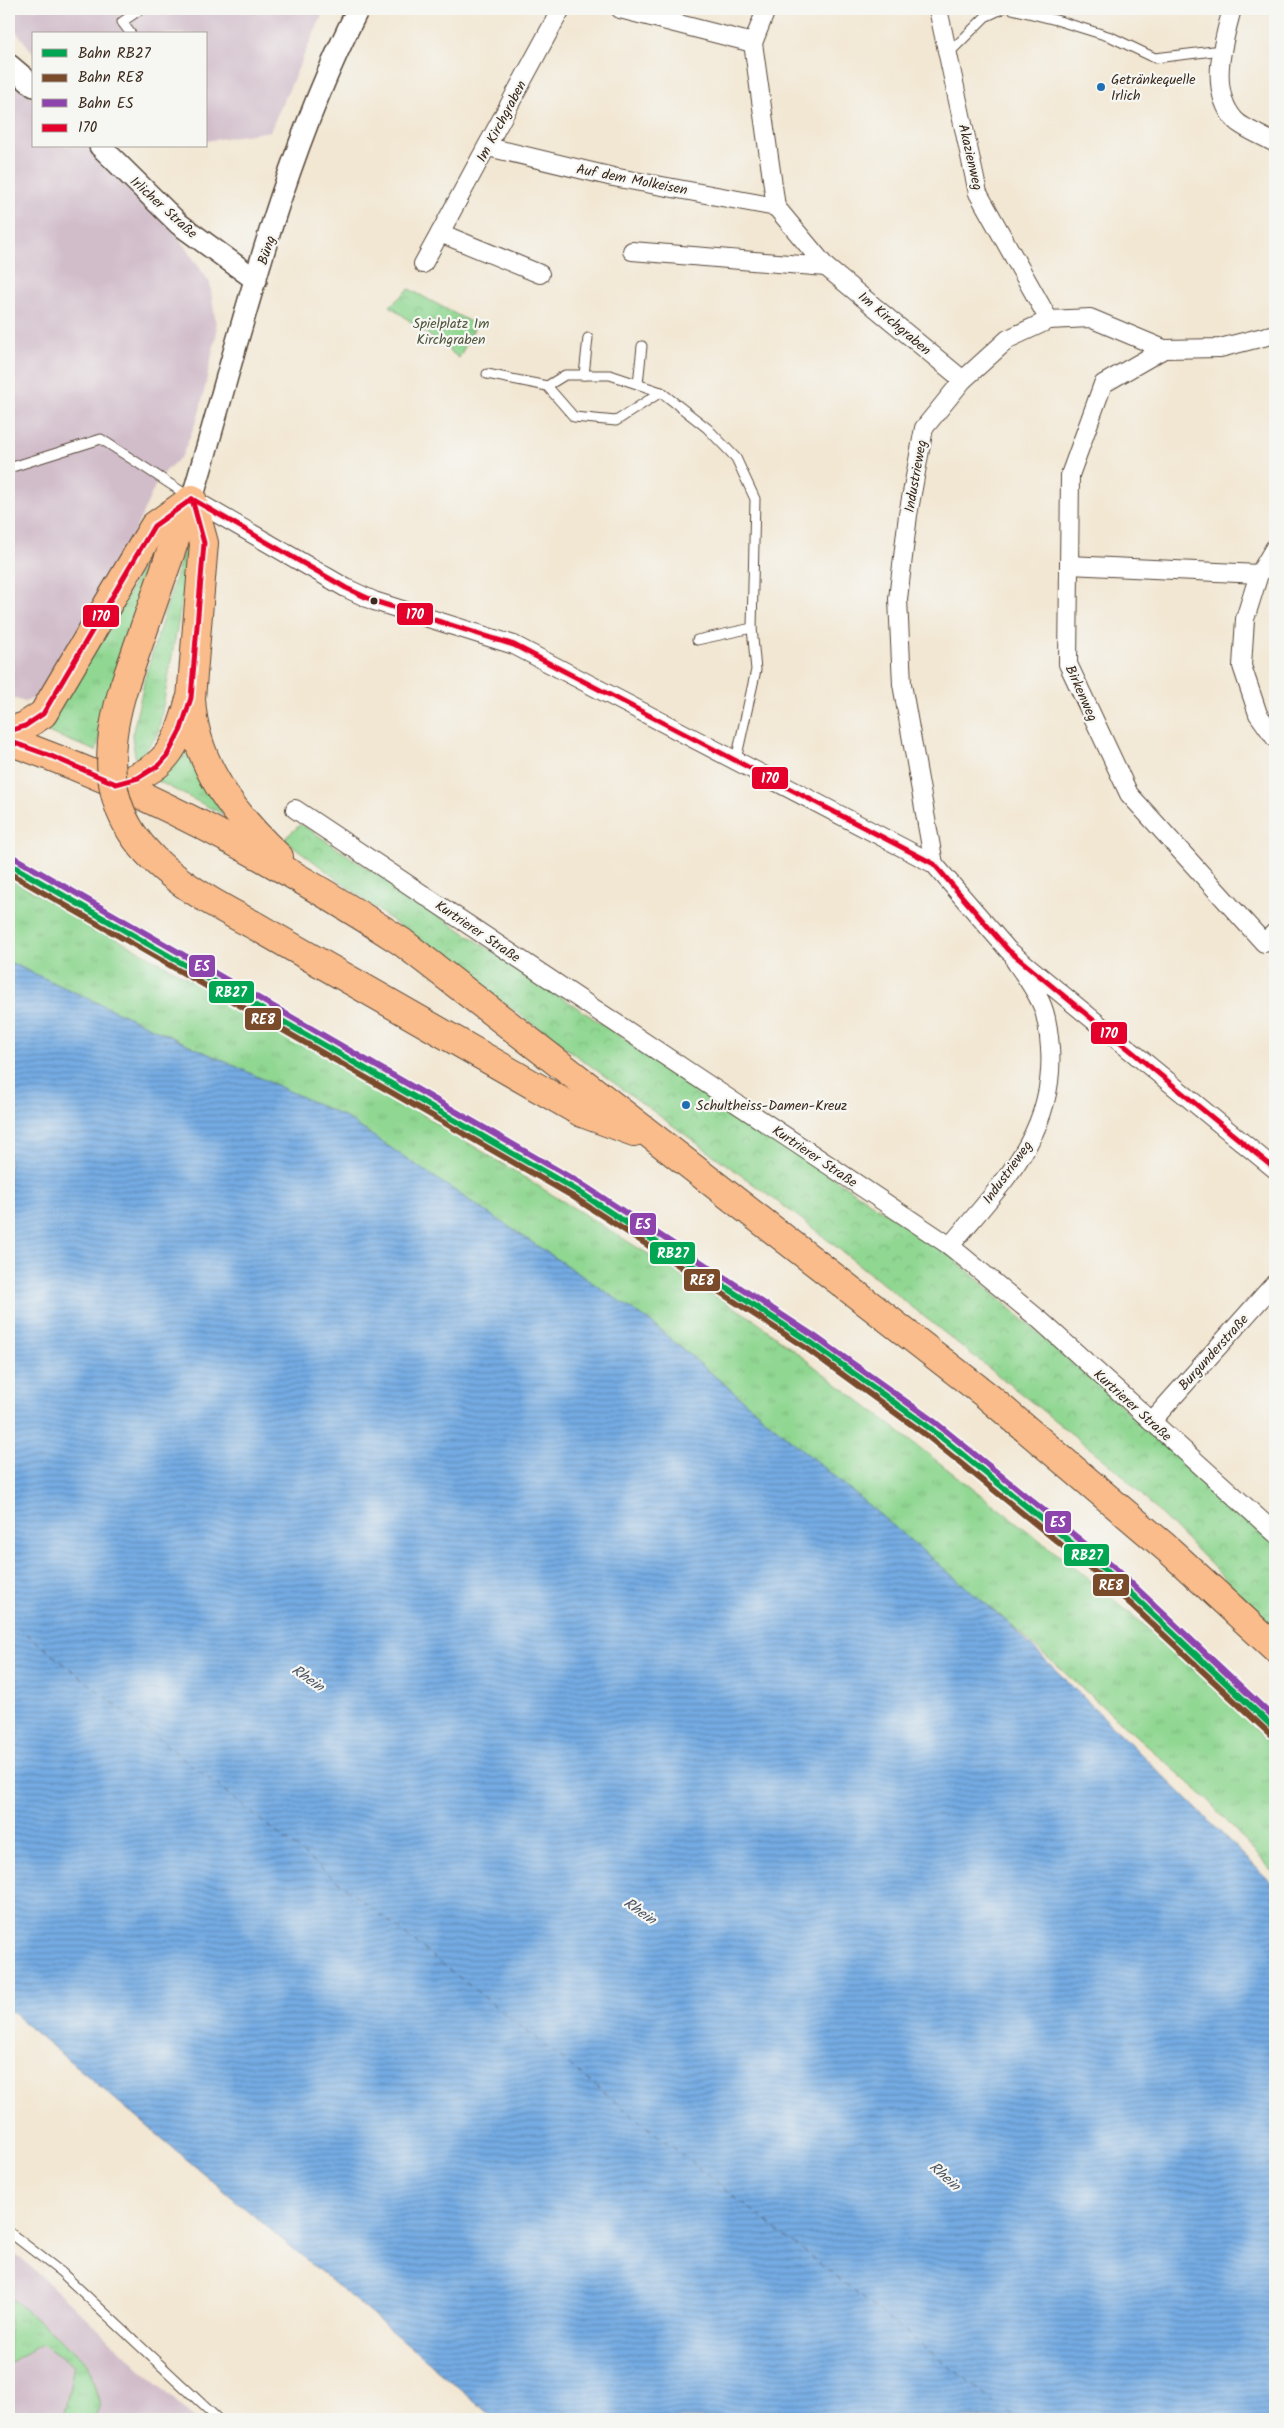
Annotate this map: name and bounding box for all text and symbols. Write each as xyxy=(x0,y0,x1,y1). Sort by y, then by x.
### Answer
legend xyxy=(32,32,208,148)
text: Bahn RB27 xyxy=(78,42,152,66)
text: Bahn RE8 xyxy=(78,66,144,90)
place label: Getränkequelle Irlich xyxy=(1111,69,1196,107)
street label: Im Kirchgraben xyxy=(471,77,533,166)
marker: Getränkequelle Irlich xyxy=(1095,81,1107,93)
text: Bahn ES xyxy=(78,92,133,116)
text: 170 xyxy=(78,116,98,140)
street label: Akazienweg xyxy=(952,122,988,192)
street label: Auf dem Molkeisen xyxy=(574,158,689,202)
street label: Irlicher Straße xyxy=(125,171,203,245)
street label: Büng xyxy=(252,233,282,268)
street label: Im Kirchgraben xyxy=(853,286,936,361)
park label: Spielplatz Im Kirchgraben xyxy=(413,313,489,351)
street label: Industrieweg xyxy=(899,438,933,514)
unlabelled marker xyxy=(369,596,379,606)
line badge: 170 xyxy=(396,602,434,626)
line badge: 170 xyxy=(82,604,120,628)
text: 170 xyxy=(406,604,425,626)
text: 170 xyxy=(92,606,111,628)
street label: Birkenweg xyxy=(1059,662,1103,725)
line badge: 170 xyxy=(751,766,789,790)
text: 170 xyxy=(761,768,780,790)
street label: Kurtrierer Straße xyxy=(430,895,525,969)
line badge: ES xyxy=(188,954,216,978)
text: ES xyxy=(194,956,210,978)
line badge: RB27 xyxy=(208,980,255,1004)
text: RB27 xyxy=(215,982,247,1004)
line badge: RE8 xyxy=(244,1007,282,1031)
text: RE8 xyxy=(251,1009,276,1031)
line badge: 170 xyxy=(1090,1021,1128,1045)
text: 170 xyxy=(1100,1023,1119,1045)
place label: Schultheiss-Damen-Kreuz xyxy=(696,1095,847,1117)
marker: Schultheiss-Damen-Kreuz xyxy=(680,1099,692,1111)
street label: Kurtrierer Straße xyxy=(767,1120,862,1194)
street label: Industrieweg xyxy=(977,1136,1038,1209)
line badge: ES xyxy=(629,1212,657,1236)
text: ES xyxy=(635,1214,651,1236)
line badge: RB27 xyxy=(649,1241,696,1265)
text: RB27 xyxy=(657,1243,689,1265)
line badge: RE8 xyxy=(683,1268,721,1292)
text: RE8 xyxy=(690,1270,715,1292)
street label: Burgunderstraße xyxy=(1173,1309,1255,1396)
street label: Kurtrierer Straße xyxy=(1088,1364,1177,1448)
line badge: ES xyxy=(1044,1510,1072,1534)
text: ES xyxy=(1050,1512,1066,1534)
line badge: RB27 xyxy=(1063,1543,1110,1567)
text: RB27 xyxy=(1071,1545,1103,1567)
line badge: RE8 xyxy=(1092,1573,1130,1597)
text: RE8 xyxy=(1099,1575,1124,1597)
water label: Rhein xyxy=(286,1659,330,1699)
water label: Rhein xyxy=(618,1892,662,1932)
water label: Rhein xyxy=(923,2156,966,2198)

